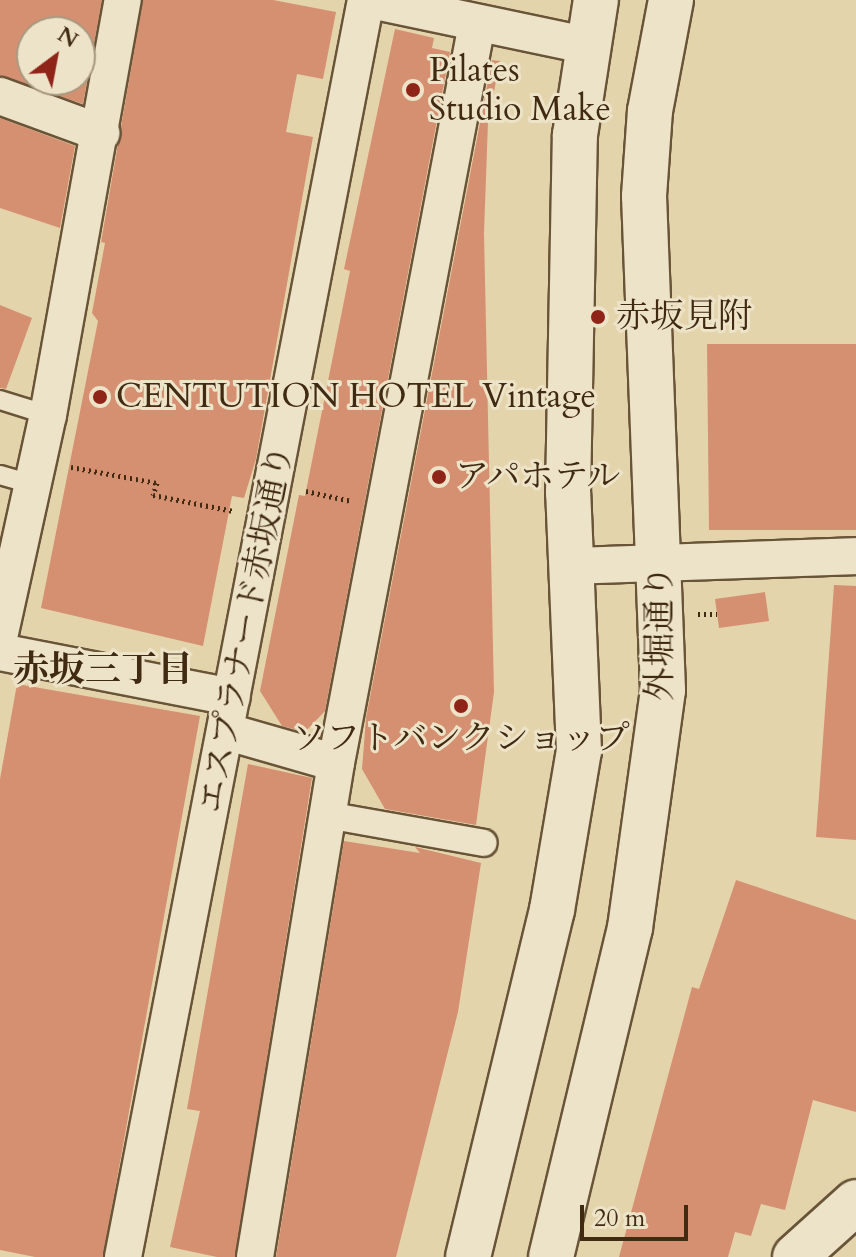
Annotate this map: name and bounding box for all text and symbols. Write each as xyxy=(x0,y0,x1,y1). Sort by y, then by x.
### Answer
north arrow xyxy=(16,16,96,96)
text: N xyxy=(52,20,84,55)
place label: Pilates Studio Make xyxy=(429,50,611,130)
marker: Pilates Studio Make xyxy=(404,81,422,99)
place label: 赤坂見附 xyxy=(616,297,752,337)
marker: 赤坂見附 xyxy=(587,306,609,328)
place label: CENTUTION HOTEL Vintage xyxy=(116,377,596,417)
marker: CENTUTION HOTEL Vintage xyxy=(91,388,109,406)
street label: エスプラナード赤坂通り xyxy=(190,442,302,816)
place label: アパホテル xyxy=(455,457,625,497)
marker: アパホテル xyxy=(430,468,448,486)
street label: 外堀通り xyxy=(640,565,680,701)
district label: 赤坂三丁目 xyxy=(13,648,193,692)
marker: ソフトバンクショップ xyxy=(452,697,470,715)
place label: ソフトバンクショップ xyxy=(291,719,631,759)
scale bar xyxy=(584,1189,692,1239)
text: 20 m xyxy=(594,1202,645,1235)

